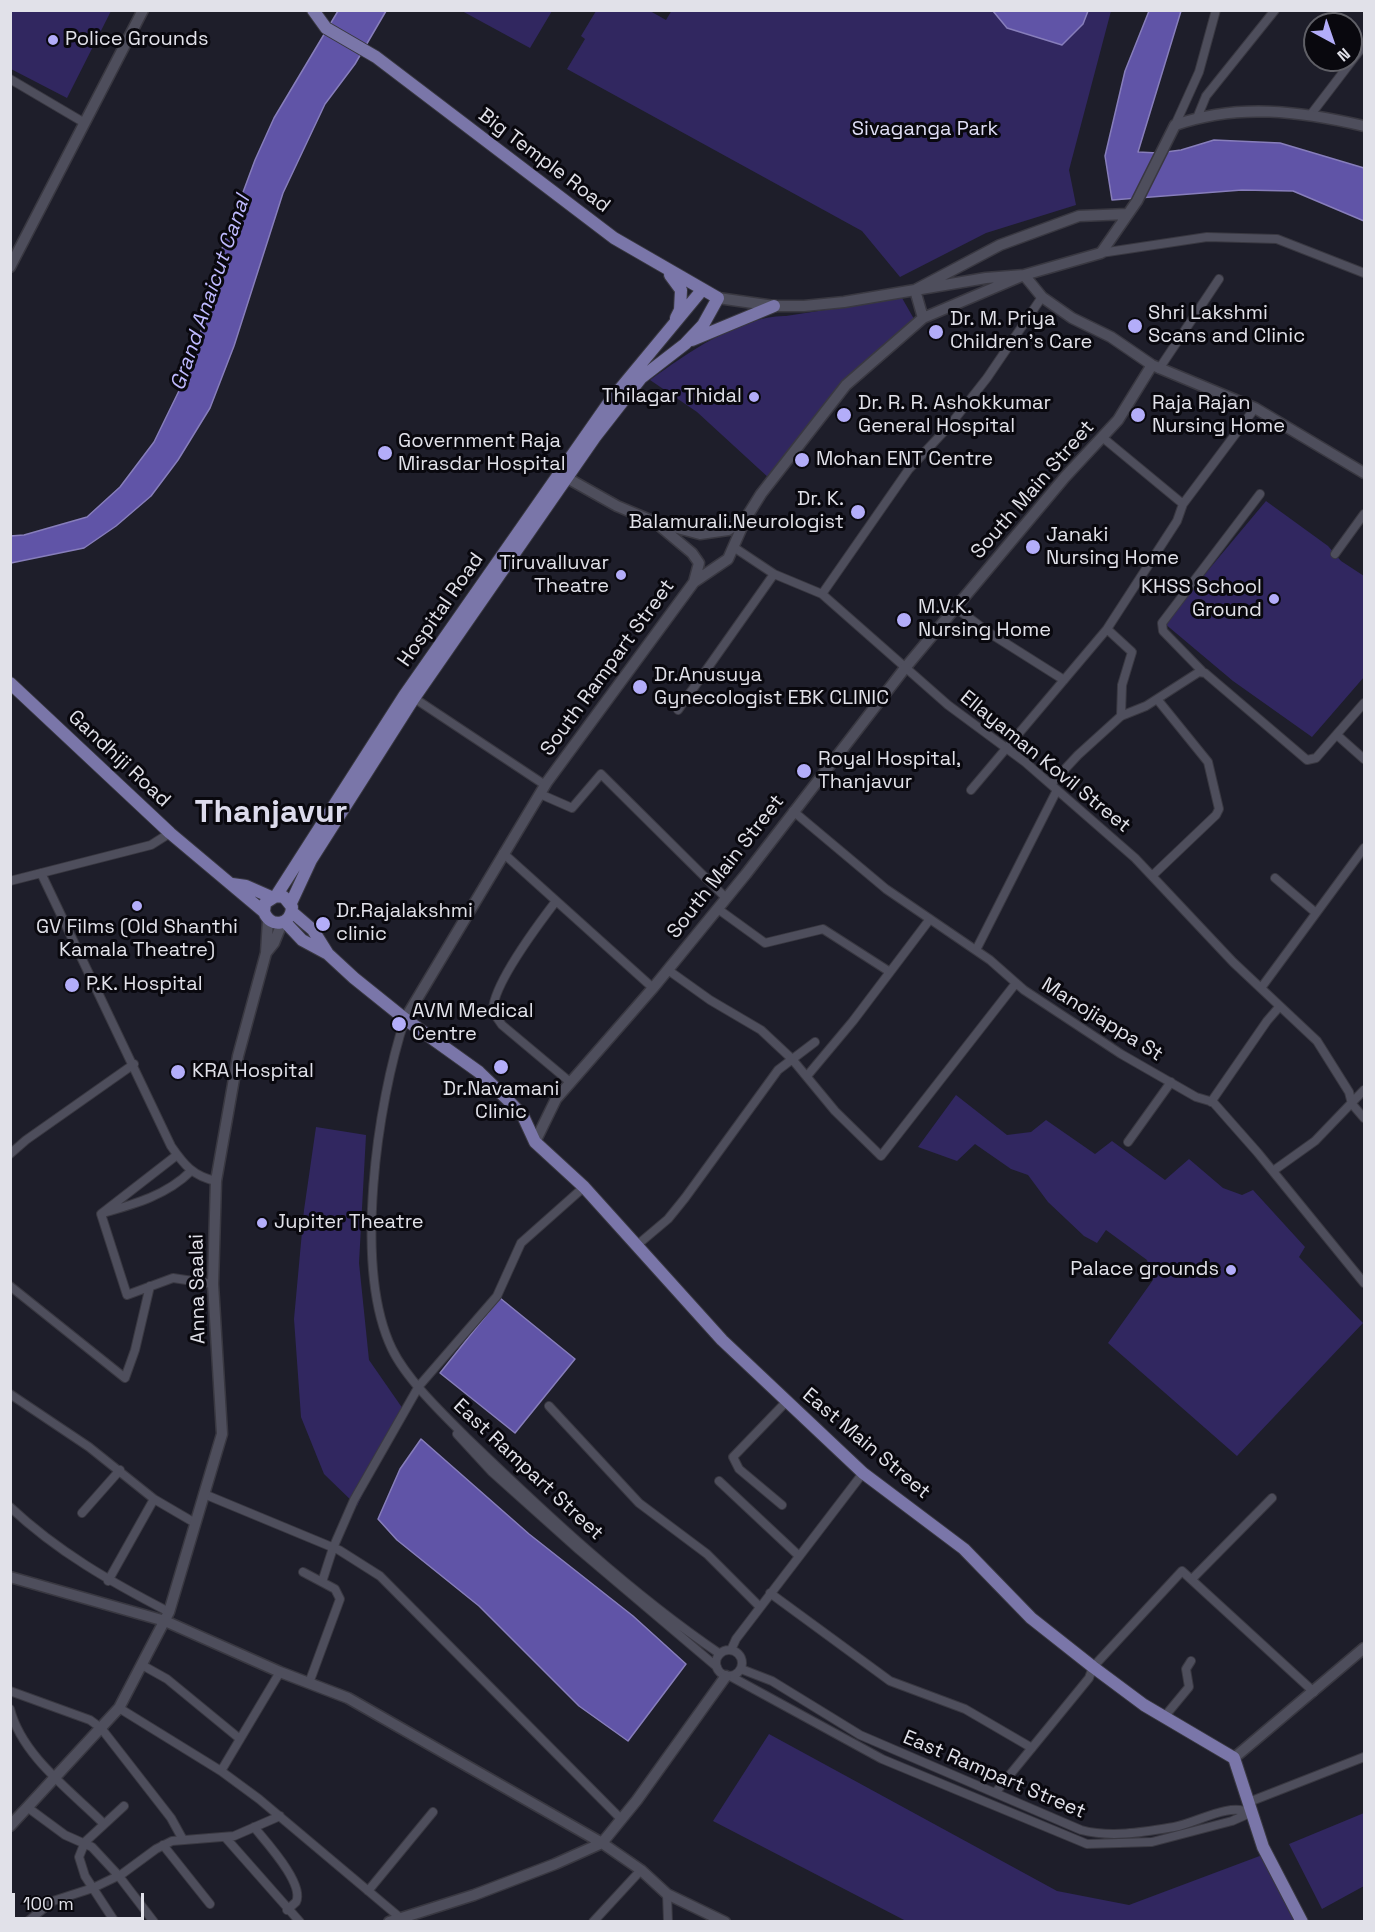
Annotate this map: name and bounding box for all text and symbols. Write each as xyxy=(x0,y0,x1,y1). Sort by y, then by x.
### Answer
north arrow xyxy=(1303,12,1363,72)
place label: Police Grounds xyxy=(65,28,208,52)
marker: Police Grounds xyxy=(46,33,60,47)
text: N xyxy=(1333,43,1354,66)
street label: Big Temple Road xyxy=(473,104,615,218)
park label: Sivaganga Park xyxy=(852,118,998,142)
water label: Grand Anaicut Canal xyxy=(166,192,256,394)
place label: Shri Lakshmi Scans and Clinic xyxy=(1148,302,1305,349)
place label: Dr. M. Priya Children's Care xyxy=(950,308,1092,355)
marker: Shri Lakshmi Scans and Clinic xyxy=(1126,317,1144,335)
marker: Dr. M. Priya Children's Care xyxy=(927,323,945,341)
place label: Thilagar Thidal xyxy=(602,385,742,409)
marker: Thilagar Thidal xyxy=(747,390,761,404)
place label: Dr. R. R. Ashokkumar General Hospital xyxy=(858,392,1051,439)
place label: Raja Rajan Nursing Home xyxy=(1152,392,1285,439)
marker: Dr. R. R. Ashokkumar General Hospital xyxy=(835,406,853,424)
marker: Raja Rajan Nursing Home xyxy=(1129,406,1147,424)
street label: South Main Street xyxy=(966,416,1100,564)
place label: Government Raja Mirasdar Hospital xyxy=(398,430,566,477)
marker: Government Raja Mirasdar Hospital xyxy=(376,444,394,462)
place label: Mohan ENT Centre xyxy=(816,448,993,472)
marker: Mohan ENT Centre xyxy=(793,451,811,469)
place label: Dr. K. Balamurali.Neurologist xyxy=(629,488,844,535)
marker: Dr. K. Balamurali.Neurologist xyxy=(849,503,867,521)
place label: Janaki Nursing Home xyxy=(1046,524,1179,571)
marker: Janaki Nursing Home xyxy=(1024,538,1042,556)
street label: Hospital Road xyxy=(393,548,489,672)
place label: Tiruvalluvar Theatre xyxy=(499,552,609,599)
marker: Tiruvalluvar Theatre xyxy=(614,568,628,582)
street label: South Rampart Street xyxy=(536,575,680,761)
place label: KHSS School Ground xyxy=(1141,576,1262,623)
marker: KHSS School Ground xyxy=(1267,592,1281,606)
place label: M.V.K. Nursing Home xyxy=(918,596,1051,643)
marker: M.V.K. Nursing Home xyxy=(895,611,913,629)
place label: Dr.Anusuya Gynecologist EBK CLINIC xyxy=(654,664,889,711)
marker: Dr.Anusuya Gynecologist EBK CLINIC xyxy=(631,678,649,696)
street label: Ellayaman Kovil Street xyxy=(955,686,1135,838)
street label: Gandhiji Road xyxy=(63,706,175,812)
place label: Royal Hospital, Thanjavur xyxy=(818,748,961,795)
marker: Royal Hospital, Thanjavur xyxy=(795,762,813,780)
street label: South Main Street xyxy=(662,790,790,944)
district label: Thanjavur xyxy=(195,794,347,832)
marker: GV Films (Old Shanthi Kamala Theatre) xyxy=(130,899,144,913)
place label: Dr.Rajalakshmi clinic xyxy=(336,900,473,947)
marker: Dr.Rajalakshmi clinic xyxy=(314,915,332,933)
place label: GV Films (Old Shanthi Kamala Theatre) xyxy=(36,916,238,963)
place label: P.K. Hospital xyxy=(86,973,203,997)
street label: Manojiappa St xyxy=(1037,973,1167,1067)
marker: P.K. Hospital xyxy=(63,976,81,994)
place label: AVM Medical Centre xyxy=(412,1000,534,1047)
marker: AVM Medical Centre xyxy=(390,1015,408,1033)
marker: Dr.Navamani Clinic xyxy=(492,1058,510,1076)
place label: KRA Hospital xyxy=(192,1060,314,1084)
marker: KRA Hospital xyxy=(169,1063,187,1081)
place label: Dr.Navamani Clinic xyxy=(443,1078,559,1125)
place label: Jupiter Theatre xyxy=(274,1211,424,1235)
marker: Jupiter Theatre xyxy=(255,1216,269,1230)
street label: Anna Saalai xyxy=(185,1234,211,1344)
place label: Palace grounds xyxy=(1070,1258,1219,1282)
marker: Palace grounds xyxy=(1224,1263,1238,1277)
street label: East Main Street xyxy=(797,1384,935,1504)
street label: East Rampart Street xyxy=(448,1394,608,1546)
street label: East Rampart Street xyxy=(899,1726,1089,1824)
scale bar xyxy=(15,1881,147,1919)
text: 100 m xyxy=(23,1892,74,1915)

